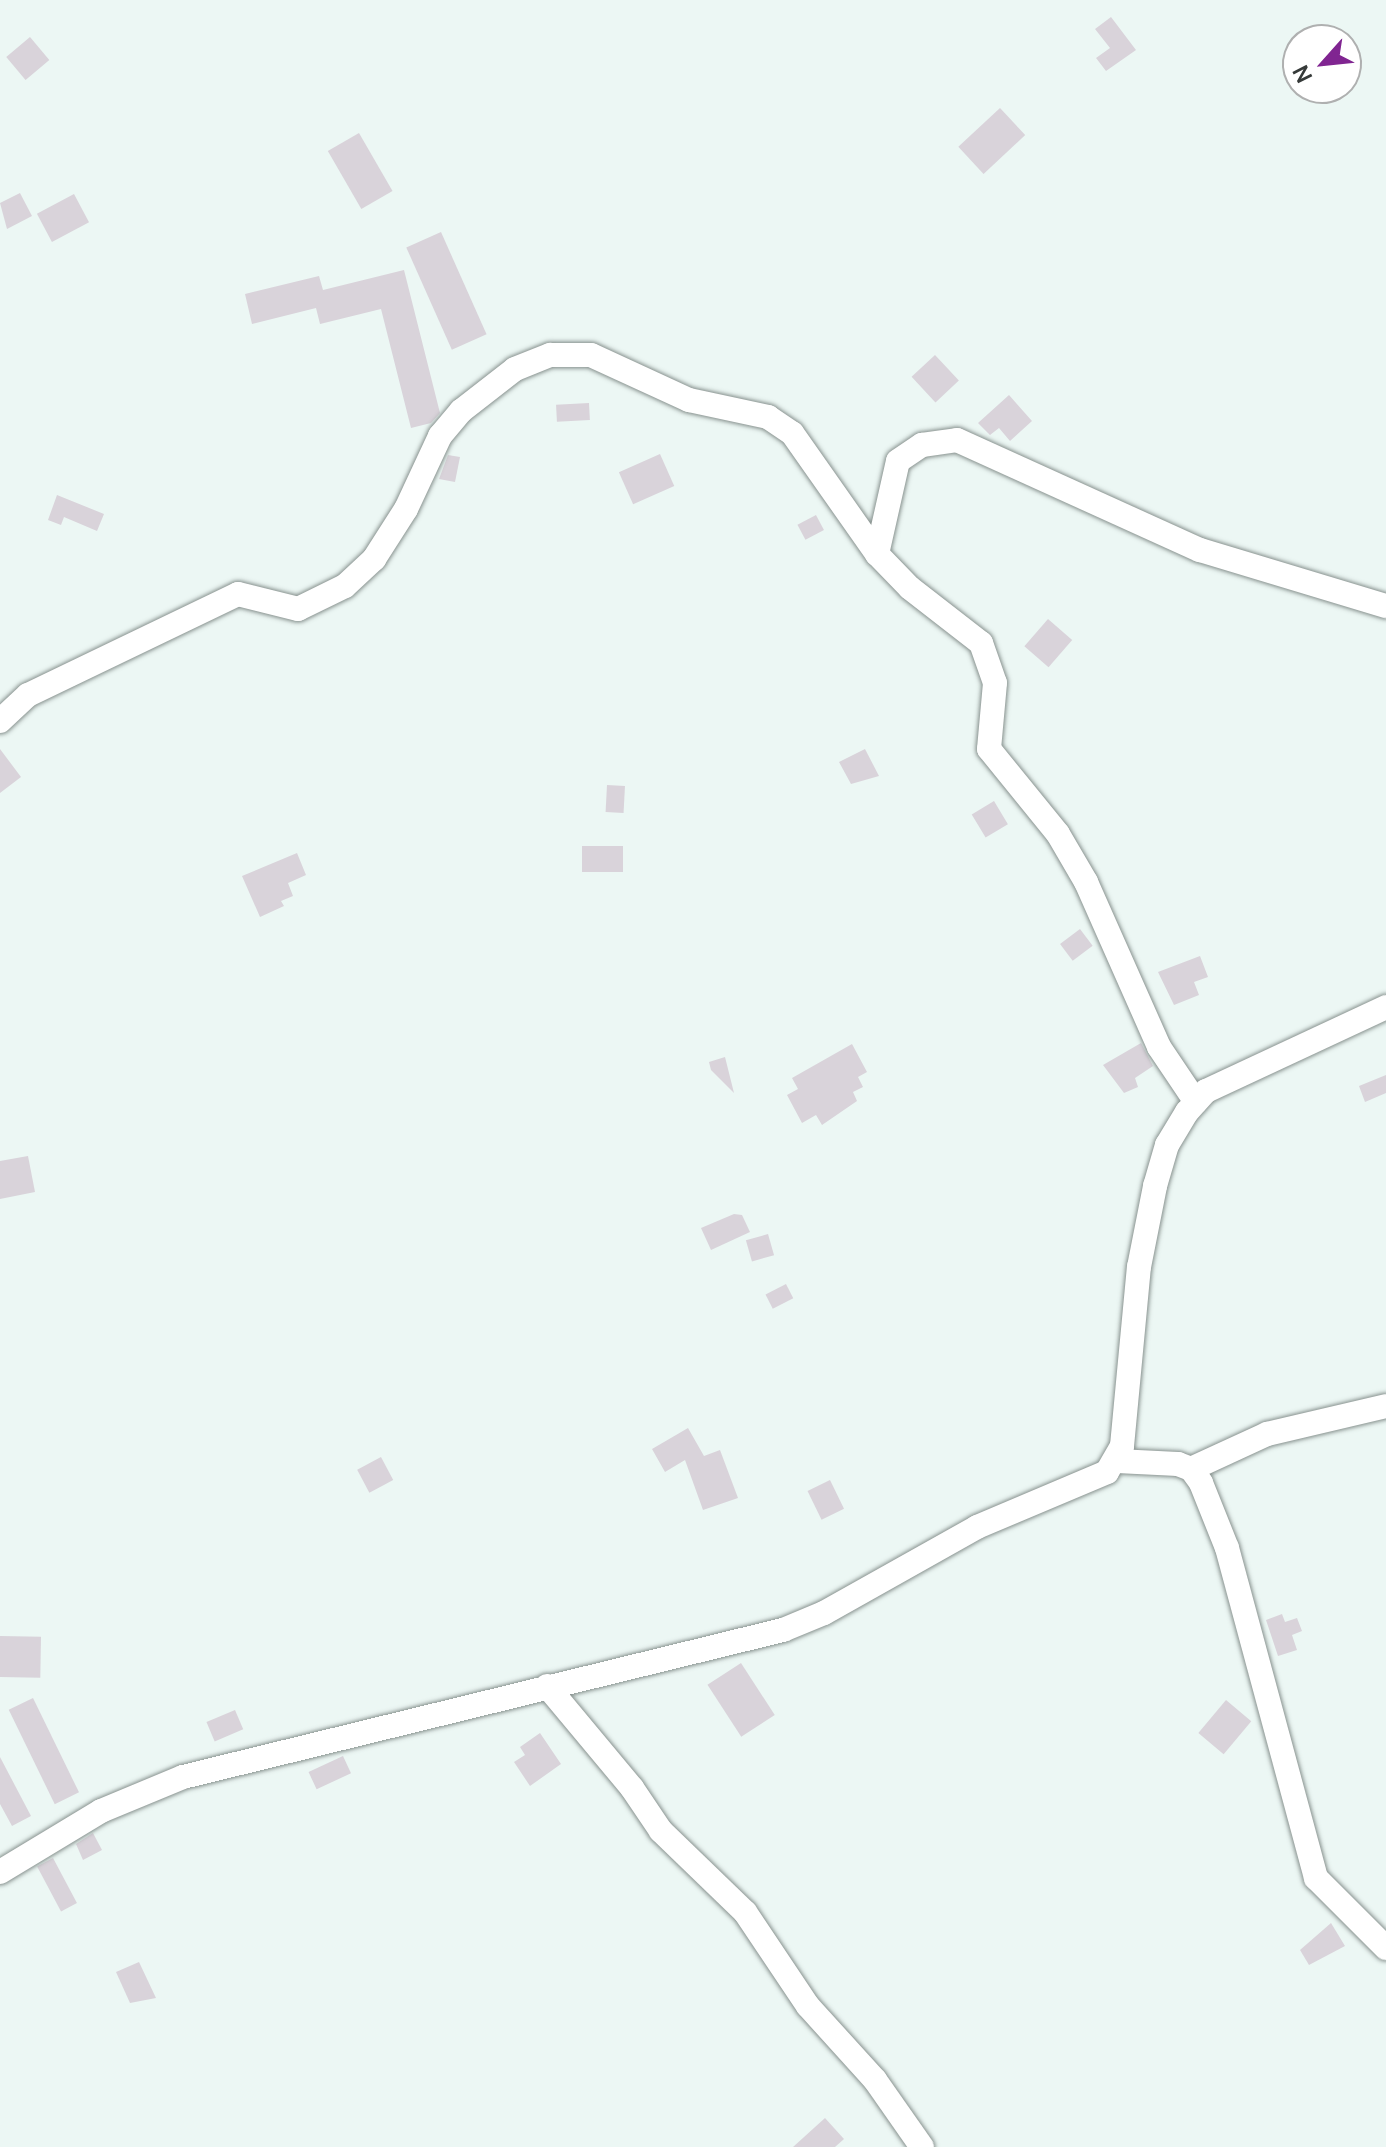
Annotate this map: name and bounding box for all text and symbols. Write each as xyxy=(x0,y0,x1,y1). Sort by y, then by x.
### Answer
north arrow xyxy=(1282,24,1362,104)
text: N xyxy=(1285,60,1319,88)

